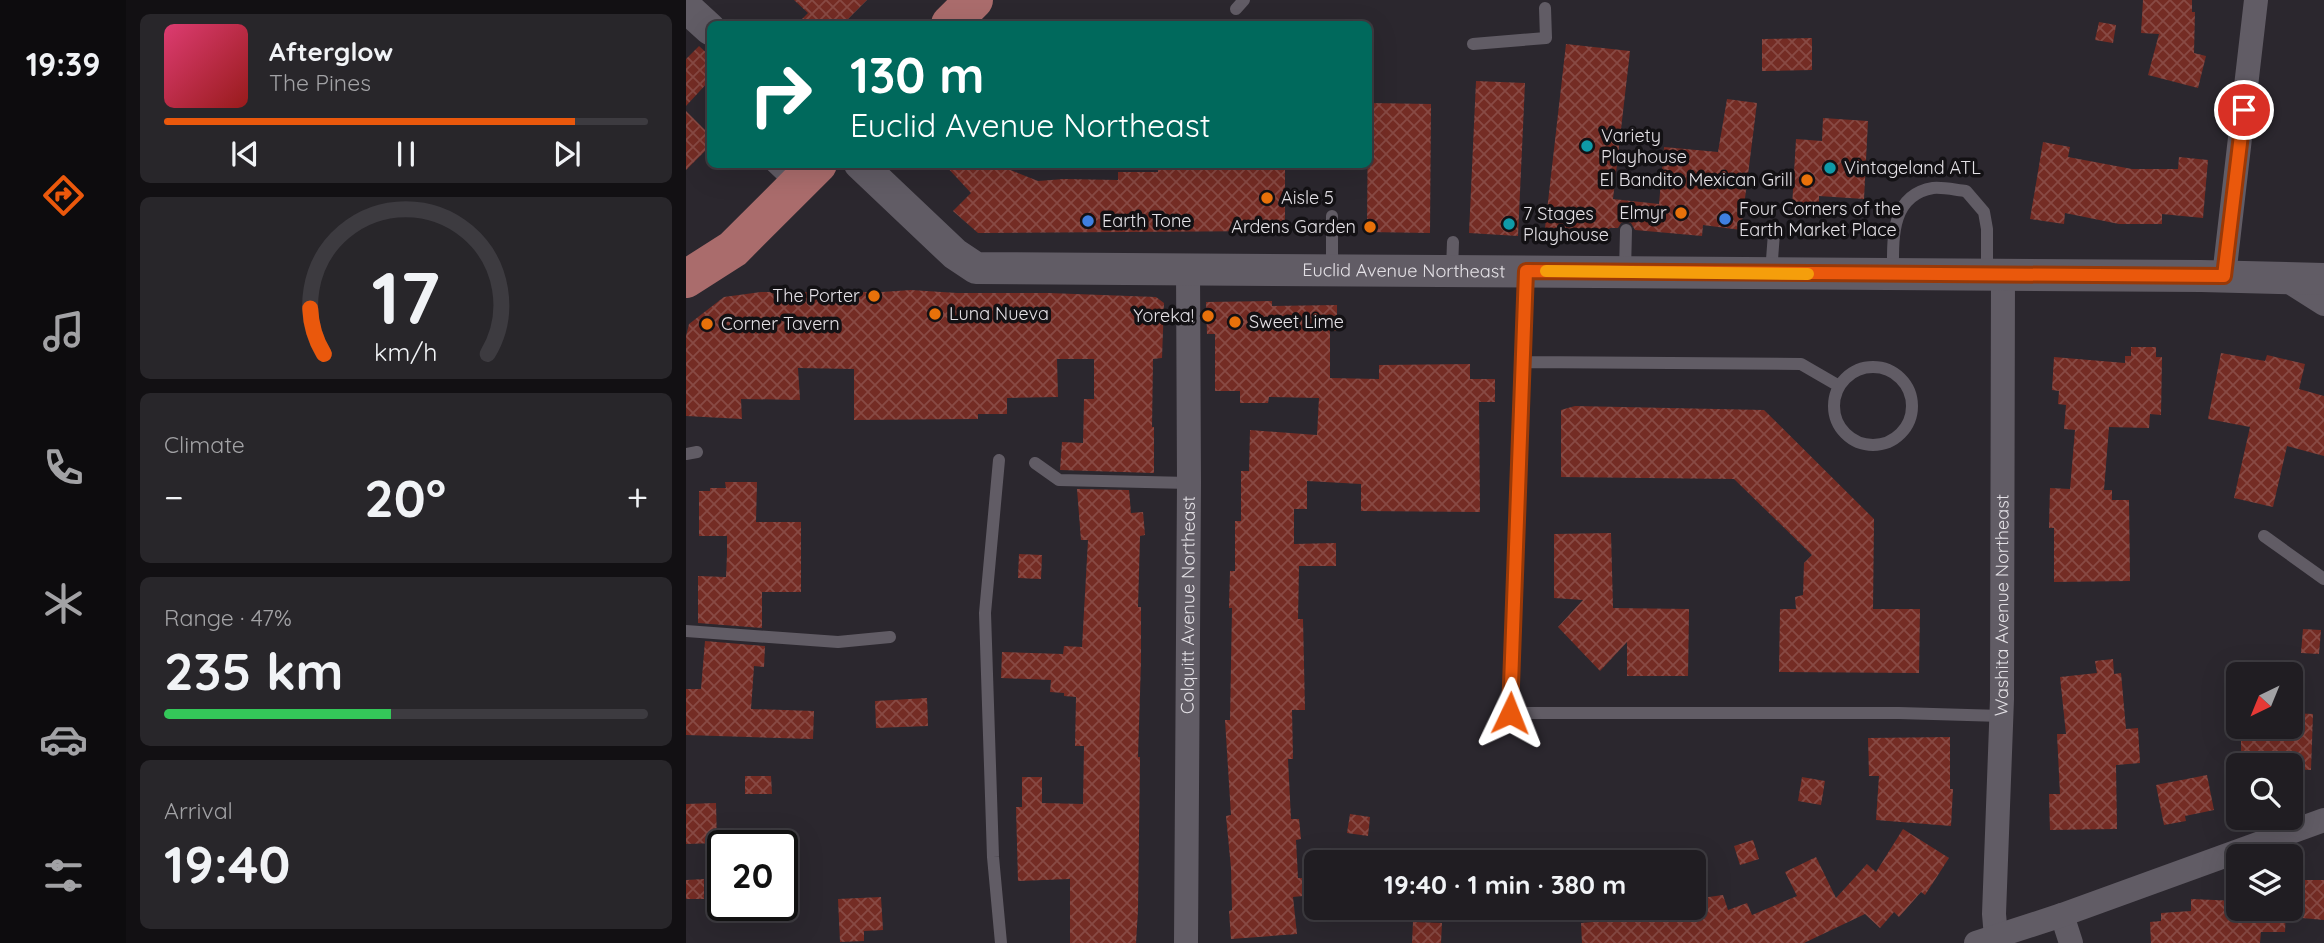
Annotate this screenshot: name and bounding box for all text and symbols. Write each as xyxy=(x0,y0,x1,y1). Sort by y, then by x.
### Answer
text: Afterglow xyxy=(269,35,393,68)
text: 19:39 xyxy=(26,44,100,84)
text: 130 m xyxy=(850,44,984,105)
icon: right xyxy=(735,49,826,140)
text: The Pines xyxy=(269,68,371,97)
pin xyxy=(2214,80,2274,140)
icon: arrive xyxy=(2225,91,2263,129)
text: Euclid Avenue Northeast xyxy=(850,105,1211,145)
place label: Variety Playhouse xyxy=(1601,124,1687,168)
icon: previous xyxy=(226,135,264,173)
icon: pause xyxy=(387,135,425,173)
icon: next xyxy=(548,135,586,173)
marker: Variety Playhouse xyxy=(1579,138,1595,154)
place label: Vintageland ATL xyxy=(1844,156,1981,179)
marker: Vintageland ATL xyxy=(1822,160,1838,176)
place label: El Bandito Mexican Grill xyxy=(1600,168,1793,191)
icon: directions xyxy=(39,171,88,220)
marker: El Bandito Mexican Grill xyxy=(1799,172,1815,188)
place label: Aisle 5 xyxy=(1281,186,1334,209)
marker: Aisle 5 xyxy=(1259,190,1275,206)
place label: Four Corners of the Earth Market Place xyxy=(1739,197,1901,241)
place label: Elmyr xyxy=(1619,201,1667,224)
place label: 7 Stages Playhouse xyxy=(1523,202,1609,246)
marker: Elmyr xyxy=(1673,205,1689,221)
place label: Earth Tone xyxy=(1102,209,1191,232)
marker: Four Corners of the Earth Market Place xyxy=(1717,211,1733,227)
marker: Earth Tone xyxy=(1080,213,1096,229)
place label: Ardens Garden xyxy=(1231,215,1356,238)
marker: 7 Stages Playhouse xyxy=(1501,216,1517,232)
marker: Ardens Garden xyxy=(1362,219,1378,235)
text: 17 xyxy=(372,252,440,343)
street label: Euclid Avenue Northeast xyxy=(1302,258,1505,282)
place label: The Porter xyxy=(772,284,860,307)
marker: The Porter xyxy=(866,288,882,304)
place label: Luna Nueva xyxy=(949,302,1049,325)
place label: Yoreka! xyxy=(1133,304,1194,327)
marker: Luna Nueva xyxy=(927,306,943,322)
icon: music xyxy=(39,307,88,356)
marker: Yoreka! xyxy=(1200,308,1216,324)
place label: Sweet Lime xyxy=(1249,310,1344,333)
place label: Corner Tavern xyxy=(721,312,840,335)
marker: Sweet Lime xyxy=(1227,314,1243,330)
marker: Corner Tavern xyxy=(699,316,715,332)
text: km/h xyxy=(374,336,438,367)
text: Climate xyxy=(164,430,245,459)
icon: phone xyxy=(39,443,88,492)
text: 20° xyxy=(364,465,446,530)
text: − xyxy=(164,473,184,521)
text: + xyxy=(627,473,648,521)
street label: Washita Avenue Northeast xyxy=(1989,494,2013,717)
street label: Colquitt Avenue Northeast xyxy=(1175,496,1200,714)
icon: climate xyxy=(39,579,88,628)
text: Range · 47% xyxy=(164,603,292,632)
text: 235 km xyxy=(164,638,344,703)
north arrow xyxy=(2226,662,2303,738)
map controls xyxy=(2226,662,2303,921)
position arrow xyxy=(1473,676,1547,750)
icon: car xyxy=(39,715,88,764)
button: search xyxy=(2226,753,2303,830)
text: Arrival xyxy=(164,796,233,825)
speed limit sign: 20 xyxy=(707,830,798,921)
text: 19:40 xyxy=(164,831,290,896)
button: layers xyxy=(2226,844,2303,921)
icon: filters xyxy=(39,851,88,900)
text: 19:40 · 1 min · 380 m xyxy=(1384,868,1626,901)

